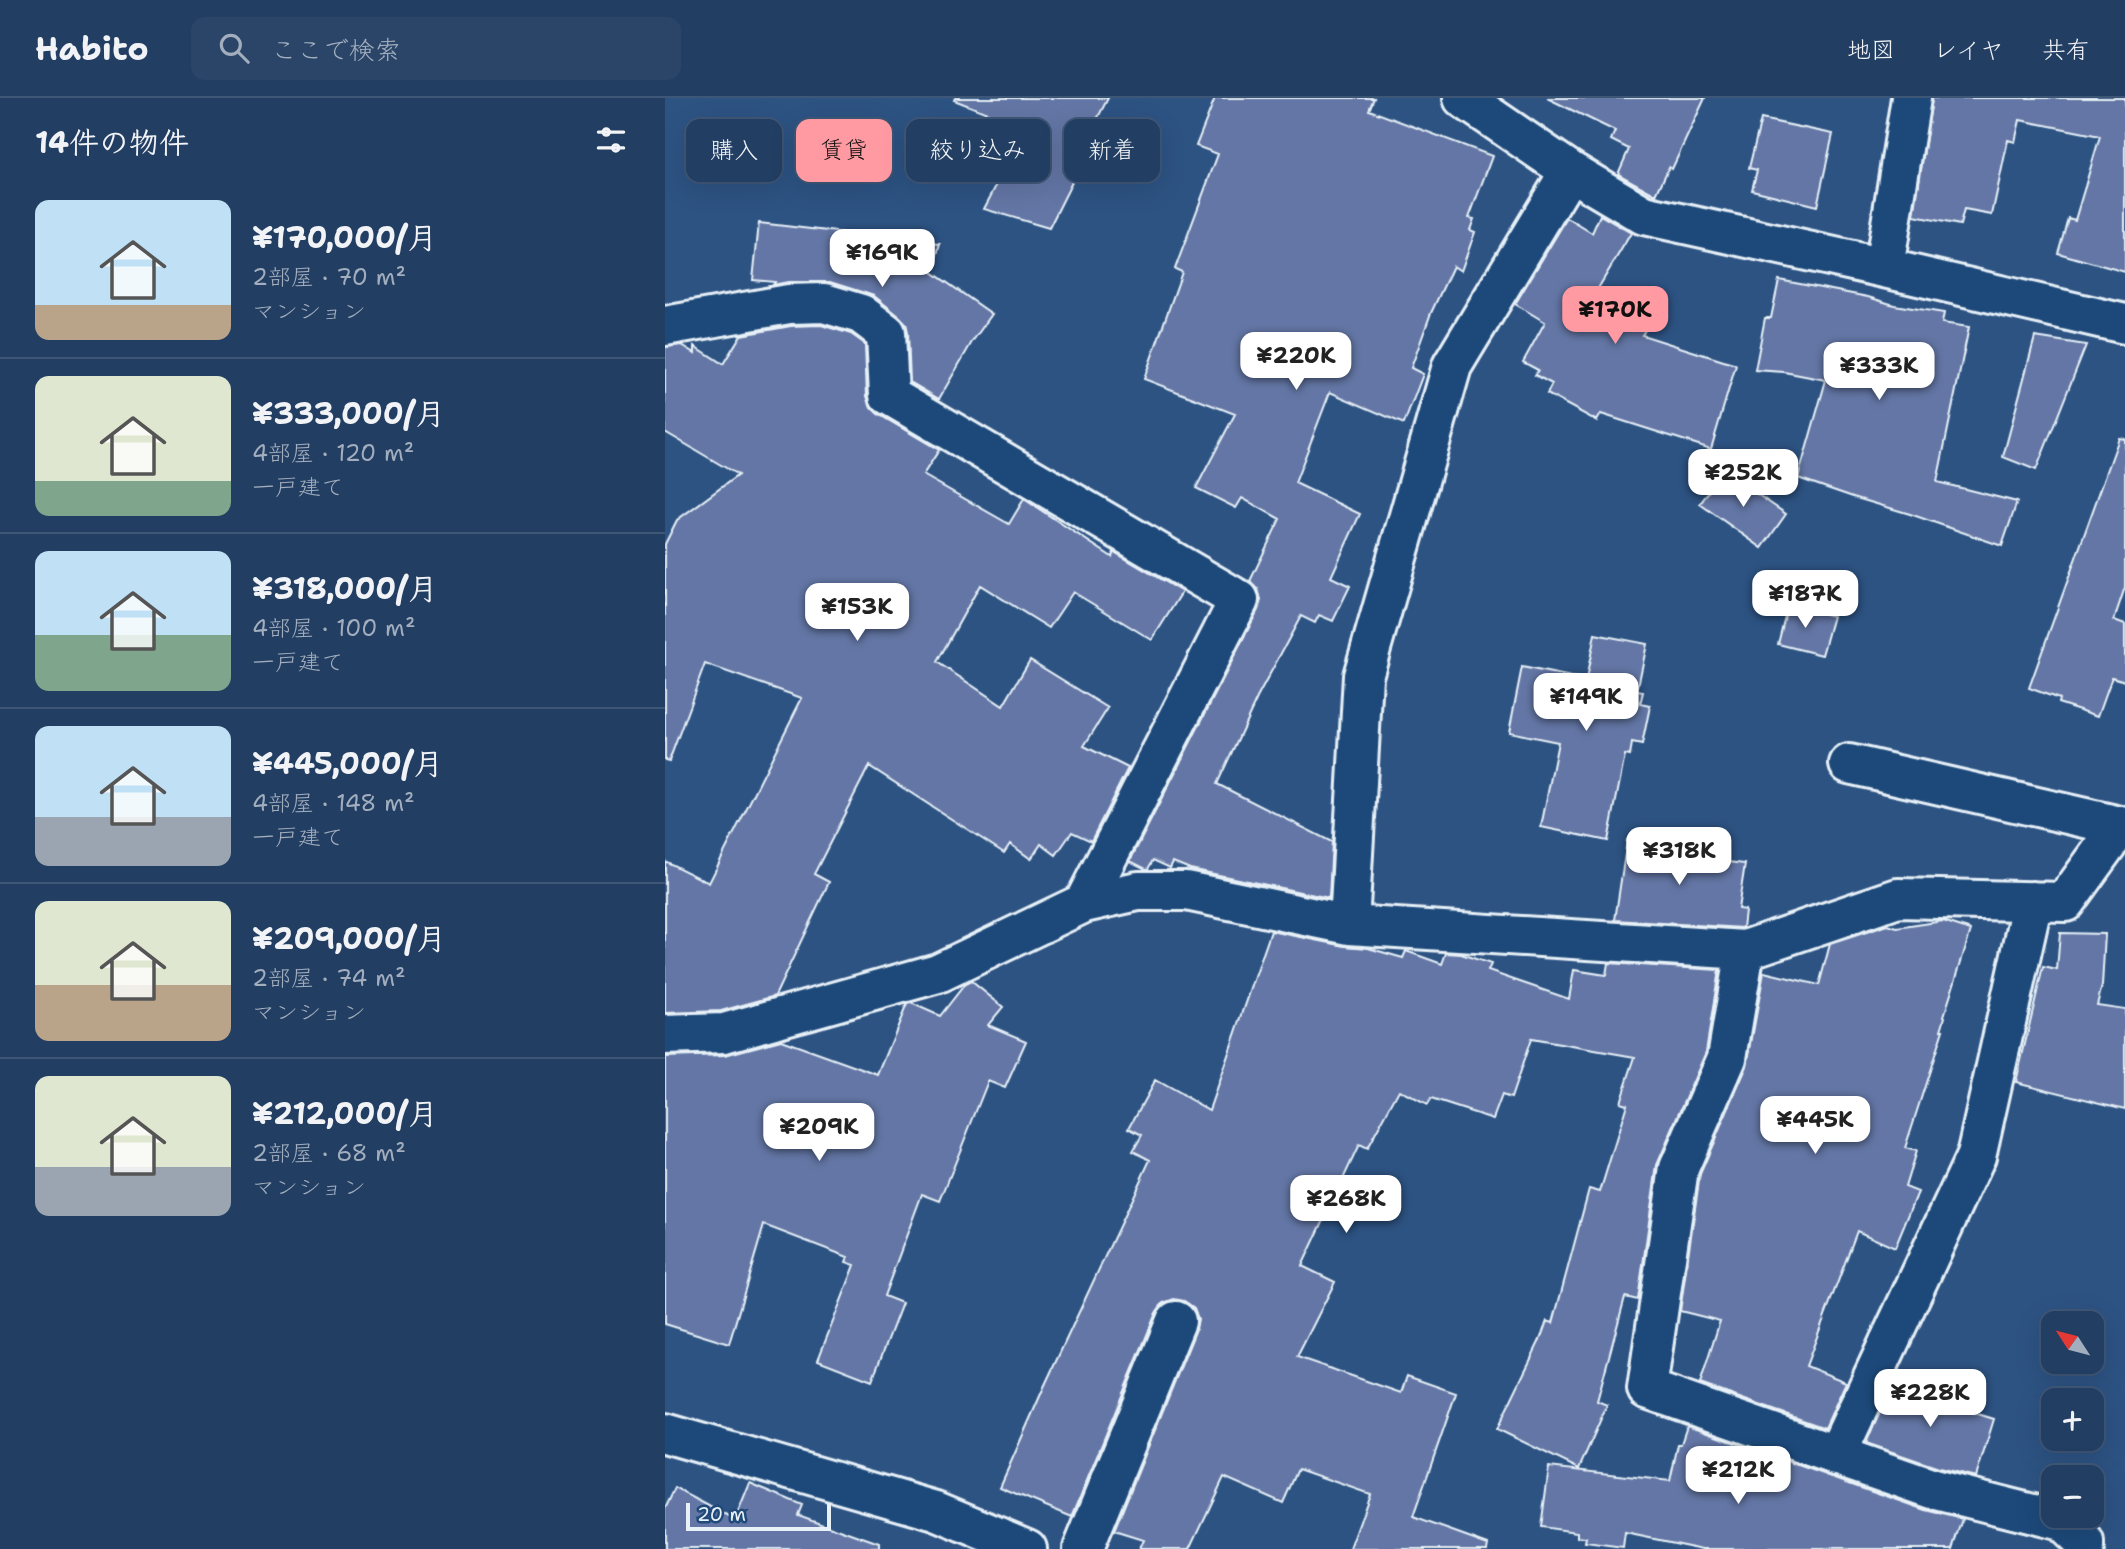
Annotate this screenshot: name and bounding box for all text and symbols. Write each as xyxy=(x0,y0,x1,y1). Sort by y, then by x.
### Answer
search box xyxy=(191,17,681,80)
text: Habito xyxy=(35,26,149,71)
icon: search xyxy=(215,29,253,67)
text: ここで検索 xyxy=(271,32,401,67)
text: 地図 xyxy=(1847,34,1895,66)
text: レイヤ xyxy=(1933,34,2004,66)
text: 共有 xyxy=(2042,34,2090,66)
chip: 購入 xyxy=(686,119,782,182)
chip: 賃貸 xyxy=(796,119,892,182)
chip: 絞り込み xyxy=(906,119,1050,182)
chip: 新着 xyxy=(1064,119,1160,182)
icon: filters xyxy=(592,121,630,159)
text: 14件の物件 xyxy=(35,122,189,163)
text: ¥170,000/月 xyxy=(252,217,437,258)
icon: home xyxy=(91,228,175,312)
pin: ¥169K xyxy=(833,230,931,289)
text: ¥169K xyxy=(846,237,918,267)
text: 2部屋 · 70 m² xyxy=(252,262,406,292)
pin: ¥170K xyxy=(1566,286,1664,346)
text: ¥170K xyxy=(1578,294,1652,324)
text: マンション xyxy=(252,296,366,326)
pin: ¥220K xyxy=(1247,332,1345,392)
text: ¥220K xyxy=(1256,340,1336,370)
pin: ¥333K xyxy=(1830,342,1928,402)
text: ¥333K xyxy=(1840,350,1918,380)
text: ¥333,000/月 xyxy=(252,393,445,434)
icon: home xyxy=(91,404,175,488)
text: 4部屋 · 120 m² xyxy=(252,438,414,468)
pin: ¥252K xyxy=(1694,450,1792,509)
text: ¥252K xyxy=(1704,457,1782,487)
text: 一戸建て xyxy=(252,472,344,502)
text: ¥318,000/月 xyxy=(252,568,438,609)
pin: ¥187K xyxy=(1756,570,1854,630)
text: ¥187K xyxy=(1768,578,1842,608)
icon: home xyxy=(91,579,175,663)
pin: ¥153K xyxy=(808,584,906,643)
text: ¥153K xyxy=(821,591,893,621)
text: 4部屋 · 100 m² xyxy=(252,613,416,643)
text: 一戸建て xyxy=(252,647,344,677)
pin: ¥149K xyxy=(1537,674,1635,733)
text: ¥149K xyxy=(1550,681,1622,711)
text: ¥445,000/月 xyxy=(252,743,443,784)
icon: home xyxy=(91,754,175,838)
text: 4部屋 · 148 m² xyxy=(252,788,415,818)
text: 一戸建て xyxy=(252,822,344,852)
pin: ¥318K xyxy=(1630,828,1728,887)
text: ¥318K xyxy=(1642,835,1716,865)
text: ¥209,000/月 xyxy=(252,918,446,959)
icon: home xyxy=(91,929,175,1013)
text: 2部屋 · 74 m² xyxy=(252,963,406,993)
text: マンション xyxy=(252,997,366,1027)
text: ¥212,000/月 xyxy=(252,1093,438,1134)
pin: ¥445K xyxy=(1766,1096,1864,1156)
icon: home xyxy=(91,1104,175,1188)
pin: ¥209K xyxy=(770,1104,868,1163)
text: ¥445K xyxy=(1776,1104,1854,1134)
text: ¥209K xyxy=(779,1111,859,1141)
text: 2部屋 · 68 m² xyxy=(252,1138,406,1168)
text: マンション xyxy=(252,1172,366,1202)
pin: ¥268K xyxy=(1297,1176,1395,1235)
text: ¥268K xyxy=(1306,1183,1386,1213)
north arrow xyxy=(2041,1311,2103,1374)
map controls xyxy=(2041,1311,2104,1528)
pin: ¥228K xyxy=(1881,1370,1979,1429)
text: ¥228K xyxy=(1890,1377,1970,1407)
button: + xyxy=(2041,1388,2104,1451)
pin: ¥212K xyxy=(1689,1446,1787,1506)
text: ¥212K xyxy=(1702,1454,1774,1484)
button: − xyxy=(2041,1465,2104,1528)
scale bar xyxy=(686,1500,831,1532)
text: 20 m xyxy=(697,1502,746,1527)

